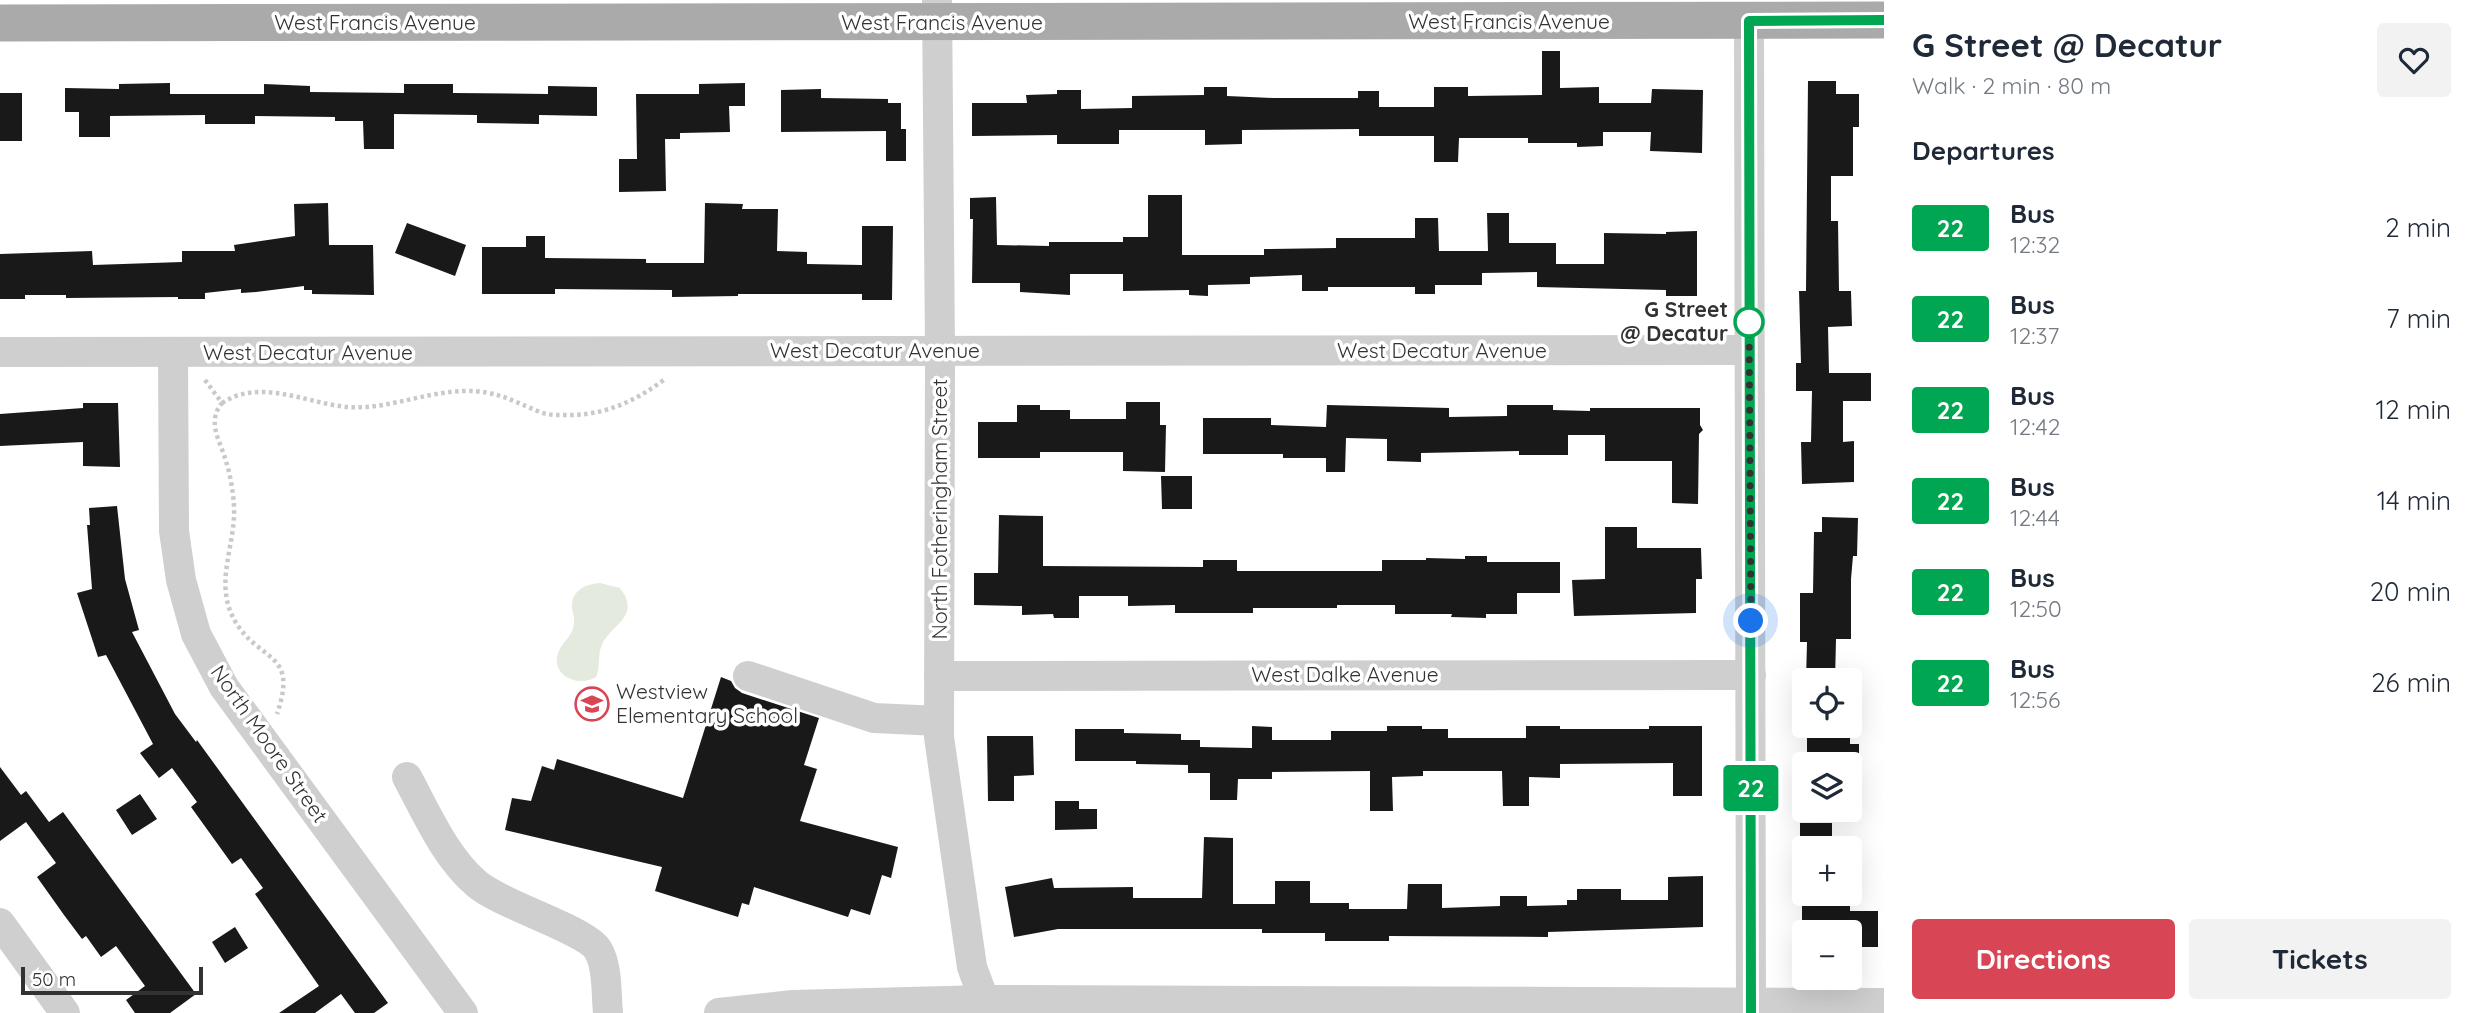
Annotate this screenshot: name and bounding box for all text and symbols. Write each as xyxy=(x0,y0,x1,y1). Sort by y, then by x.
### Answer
street label: West Francis Avenue xyxy=(1408,8,1610,34)
street label: West Francis Avenue xyxy=(274,9,476,35)
street label: West Francis Avenue xyxy=(841,9,1043,35)
button: heart xyxy=(2377,23,2451,97)
text: G Street @ Decatur xyxy=(1912,24,2222,65)
text: Walk · 2 min · 80 m xyxy=(1912,71,2111,100)
text: Departures xyxy=(1912,134,2055,167)
text: Bus xyxy=(2010,197,2055,230)
text: 2 min xyxy=(2385,211,2451,244)
text: 22 xyxy=(1937,213,1964,243)
text: 12:32 xyxy=(2010,230,2060,259)
text: Bus xyxy=(2010,288,2055,321)
place label: G Street @ Decatur xyxy=(1620,296,1728,346)
text: 7 min xyxy=(2386,302,2451,335)
text: 22 xyxy=(1937,304,1964,334)
marker: G Street @ Decatur xyxy=(1734,307,1764,337)
text: 12:37 xyxy=(2010,321,2059,350)
street label: West Decatur Avenue xyxy=(770,337,980,363)
street label: West Decatur Avenue xyxy=(1337,337,1547,363)
street label: West Decatur Avenue xyxy=(203,339,413,365)
street label: North Fotheringham Street xyxy=(926,379,952,639)
text: Bus xyxy=(2010,379,2055,412)
text: 12 min xyxy=(2376,393,2451,426)
text: 22 xyxy=(1937,395,1964,425)
text: 12:42 xyxy=(2010,412,2060,441)
text: Bus xyxy=(2010,470,2055,503)
text: 14 min xyxy=(2377,484,2451,517)
text: 22 xyxy=(1937,486,1964,516)
text: 12:44 xyxy=(2010,503,2060,532)
text: Bus xyxy=(2010,561,2055,594)
text: 20 min xyxy=(2370,575,2451,608)
text: 22 xyxy=(1937,577,1964,607)
text: 12:50 xyxy=(2010,594,2062,623)
your location xyxy=(1733,603,1768,638)
text: Bus xyxy=(2010,652,2055,685)
street label: North Moore Street xyxy=(206,660,334,827)
street label: West Dalke Avenue xyxy=(1251,661,1439,687)
text: 26 min xyxy=(2371,666,2451,699)
map controls xyxy=(1792,668,1862,990)
button: locate xyxy=(1792,668,1862,738)
text: 22 xyxy=(1937,668,1964,698)
place label: Westview Elementary School xyxy=(616,678,798,728)
school or university icon: Westview Elementary School xyxy=(573,685,611,723)
text: 12:56 xyxy=(2010,685,2060,714)
button: layers xyxy=(1792,752,1862,822)
line badge: 22 xyxy=(1720,765,1782,811)
text: 22 xyxy=(1737,773,1765,803)
button: + xyxy=(1792,836,1862,906)
button: Directions xyxy=(1912,919,2175,999)
button: Tickets xyxy=(2189,919,2451,999)
button: − xyxy=(1792,920,1862,990)
scale bar xyxy=(21,964,203,996)
text: 50 m xyxy=(32,967,76,991)

